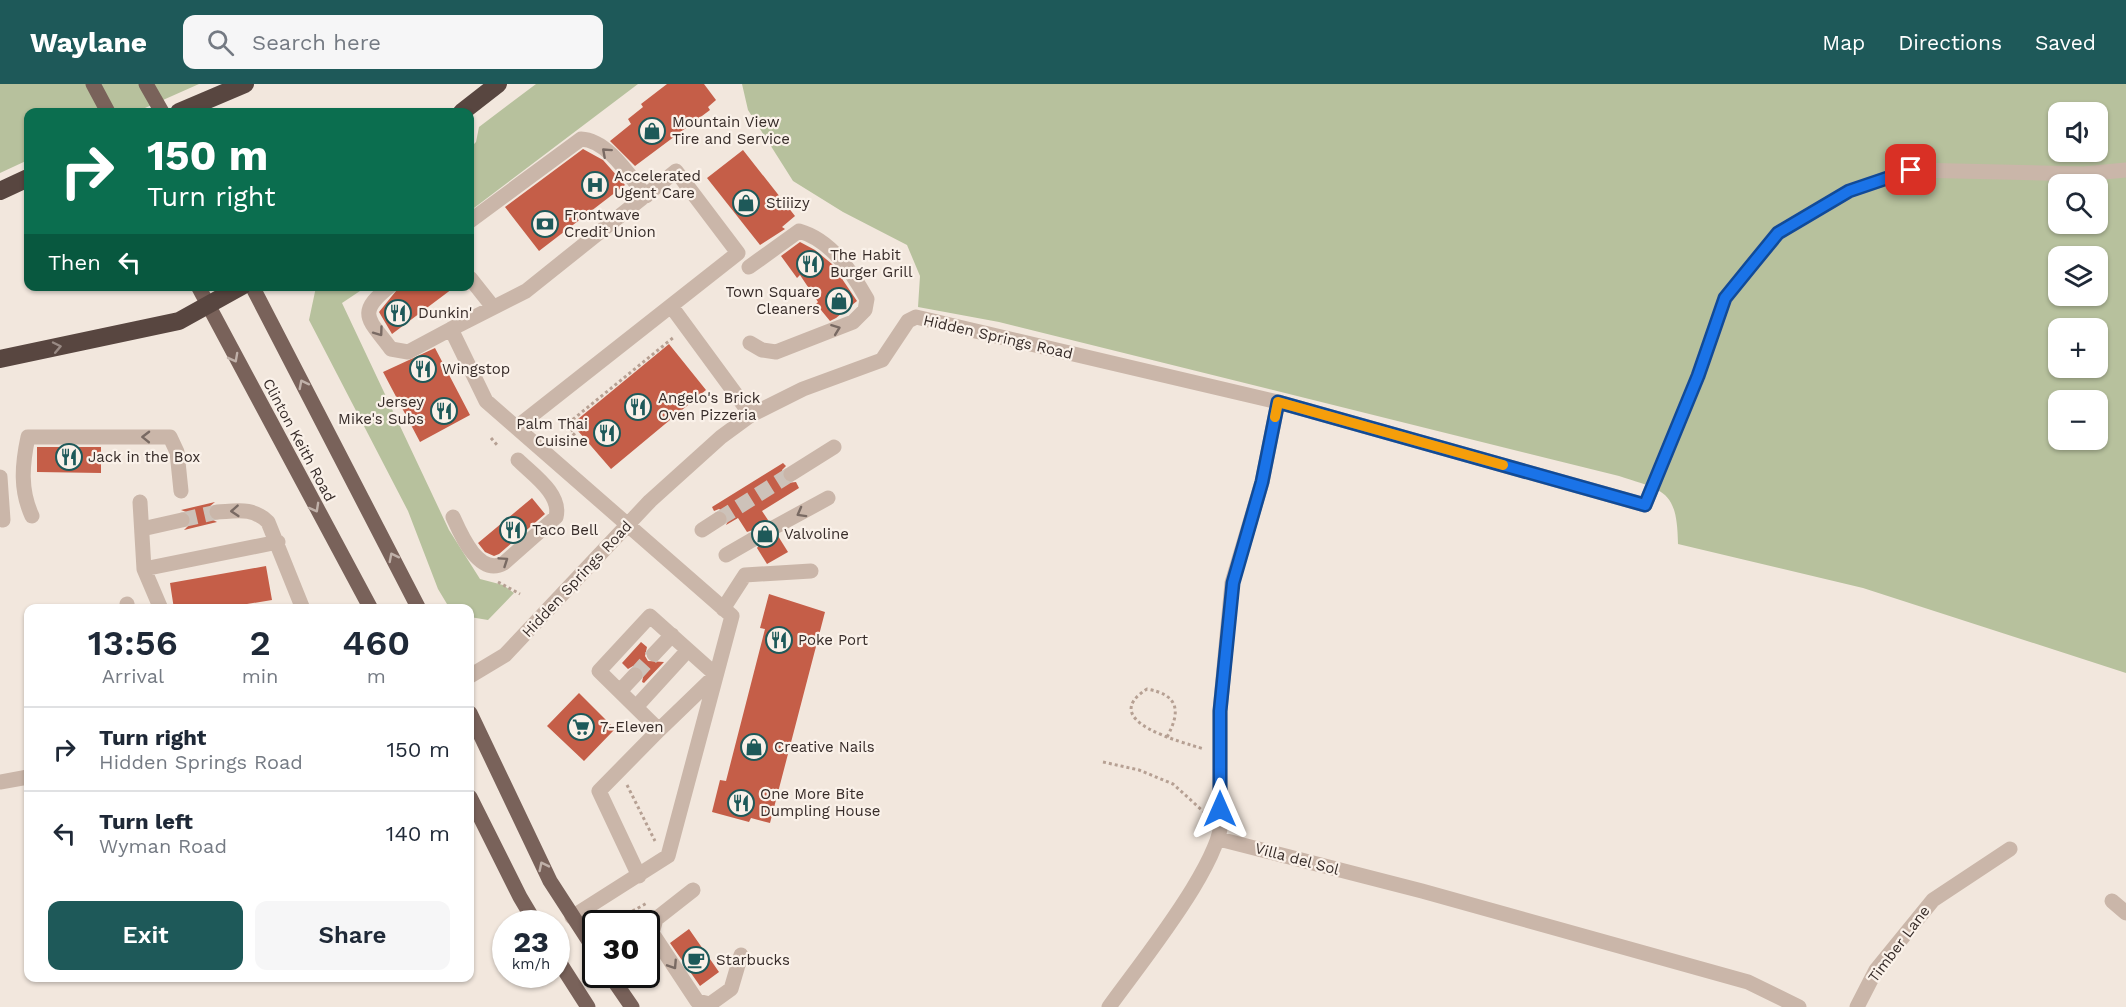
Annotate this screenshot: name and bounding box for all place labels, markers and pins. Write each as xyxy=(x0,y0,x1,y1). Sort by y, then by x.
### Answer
place label: Mountain View Tire and Service xyxy=(672,113,790,148)
shop icon: Mountain View Tire and Service xyxy=(637,116,667,146)
pin xyxy=(1885,144,1936,195)
place label: Accelerated Ugent Care xyxy=(614,167,701,202)
hospital icon: Accelerated Ugent Care xyxy=(580,170,610,200)
shop icon: Stiiizy xyxy=(731,188,761,218)
place label: Stiiizy xyxy=(766,194,810,212)
place label: Frontwave Credit Union xyxy=(564,206,656,241)
bank icon: Frontwave Credit Union xyxy=(530,209,560,239)
place label: The Habit Burger Grill xyxy=(830,246,913,281)
restaurant icon: The Habit Burger Grill xyxy=(795,249,825,279)
place label: Town Square Cleaners xyxy=(726,283,820,318)
shop icon: Town Square Cleaners xyxy=(824,286,854,316)
restaurant icon: Dunkin' xyxy=(383,298,413,328)
place label: Dunkin' xyxy=(418,304,472,322)
restaurant icon: Wingstop xyxy=(408,354,438,384)
place label: Wingstop xyxy=(442,360,510,378)
place label: Angelo's Brick Oven Pizzeria xyxy=(658,389,761,424)
restaurant icon: Angelo's Brick Oven Pizzeria xyxy=(623,392,653,422)
place label: Jersey Mike's Subs xyxy=(338,393,424,428)
restaurant icon: Jersey Mike's Subs xyxy=(429,396,459,426)
place label: Palm Thai Cuisine xyxy=(516,415,588,450)
restaurant icon: Palm Thai Cuisine xyxy=(592,418,622,448)
restaurant icon: Jack in the Box xyxy=(54,442,84,472)
place label: Jack in the Box xyxy=(88,448,200,466)
restaurant icon: Taco Bell xyxy=(498,515,528,545)
shop icon: Valvoline xyxy=(750,519,780,549)
place label: Taco Bell xyxy=(532,521,599,539)
place label: Valvoline xyxy=(784,525,849,543)
restaurant icon: Poke Port xyxy=(764,625,794,655)
place label: Poke Port xyxy=(798,631,869,649)
supermarket icon: 7-Eleven xyxy=(566,712,596,742)
place label: 7-Eleven xyxy=(600,718,664,736)
shop icon: Creative Nails xyxy=(739,732,769,762)
place label: Creative Nails xyxy=(774,738,875,756)
place label: One More Bite Dumpling House xyxy=(760,785,880,820)
restaurant icon: One More Bite Dumpling House xyxy=(726,788,756,818)
cafe icon: Starbucks xyxy=(681,945,711,975)
place label: Starbucks xyxy=(716,951,790,969)

